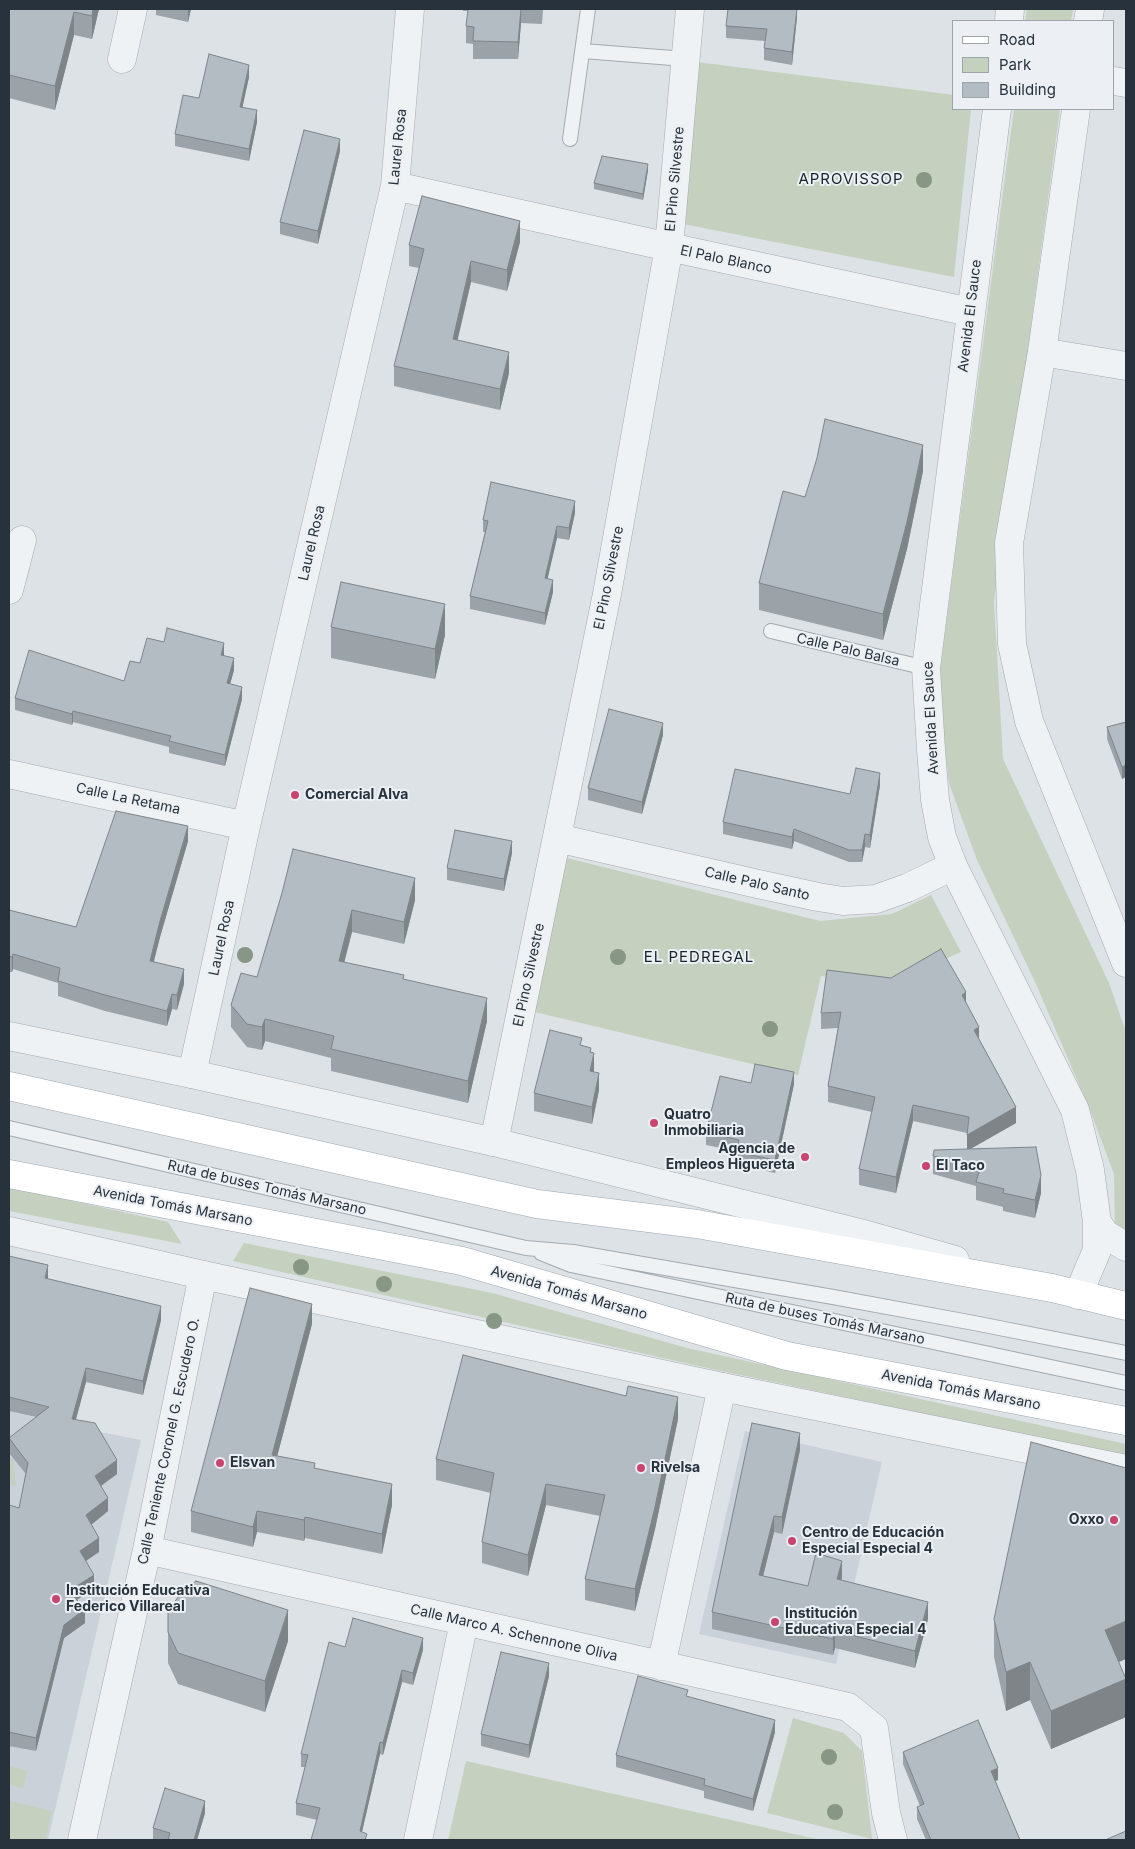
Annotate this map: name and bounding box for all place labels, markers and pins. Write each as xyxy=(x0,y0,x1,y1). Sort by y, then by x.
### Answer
place label: Comercial Alva xyxy=(305,787,408,803)
marker: Comercial Alva xyxy=(289,789,301,801)
place label: Quatro Inmobiliaria xyxy=(664,1107,744,1140)
marker: Quatro Inmobiliaria xyxy=(648,1117,660,1129)
place label: Agencia de Empleos Higuereta xyxy=(666,1141,795,1174)
marker: Agencia de Empleos Higuereta xyxy=(799,1151,811,1163)
place label: El Taco xyxy=(936,1158,985,1174)
marker: El Taco xyxy=(920,1160,932,1172)
place label: Elsvan xyxy=(230,1455,275,1471)
marker: Elsvan xyxy=(214,1457,226,1469)
place label: Rivelsa xyxy=(651,1460,700,1476)
marker: Rivelsa xyxy=(635,1462,647,1474)
place label: Oxxo xyxy=(1069,1512,1104,1528)
marker: Oxxo xyxy=(1108,1514,1120,1526)
place label: Centro de Educación Especial Especial 4 xyxy=(802,1525,944,1558)
marker: Centro de Educación Especial Especial 4 xyxy=(786,1535,798,1547)
place label: Institución Educativa Federico Villareal xyxy=(66,1583,210,1615)
marker: Institución Educativa Federico Villareal xyxy=(50,1593,62,1605)
place label: Institución Educativa Especial 4 xyxy=(785,1606,926,1638)
marker: Institución Educativa Especial 4 xyxy=(769,1616,781,1628)

